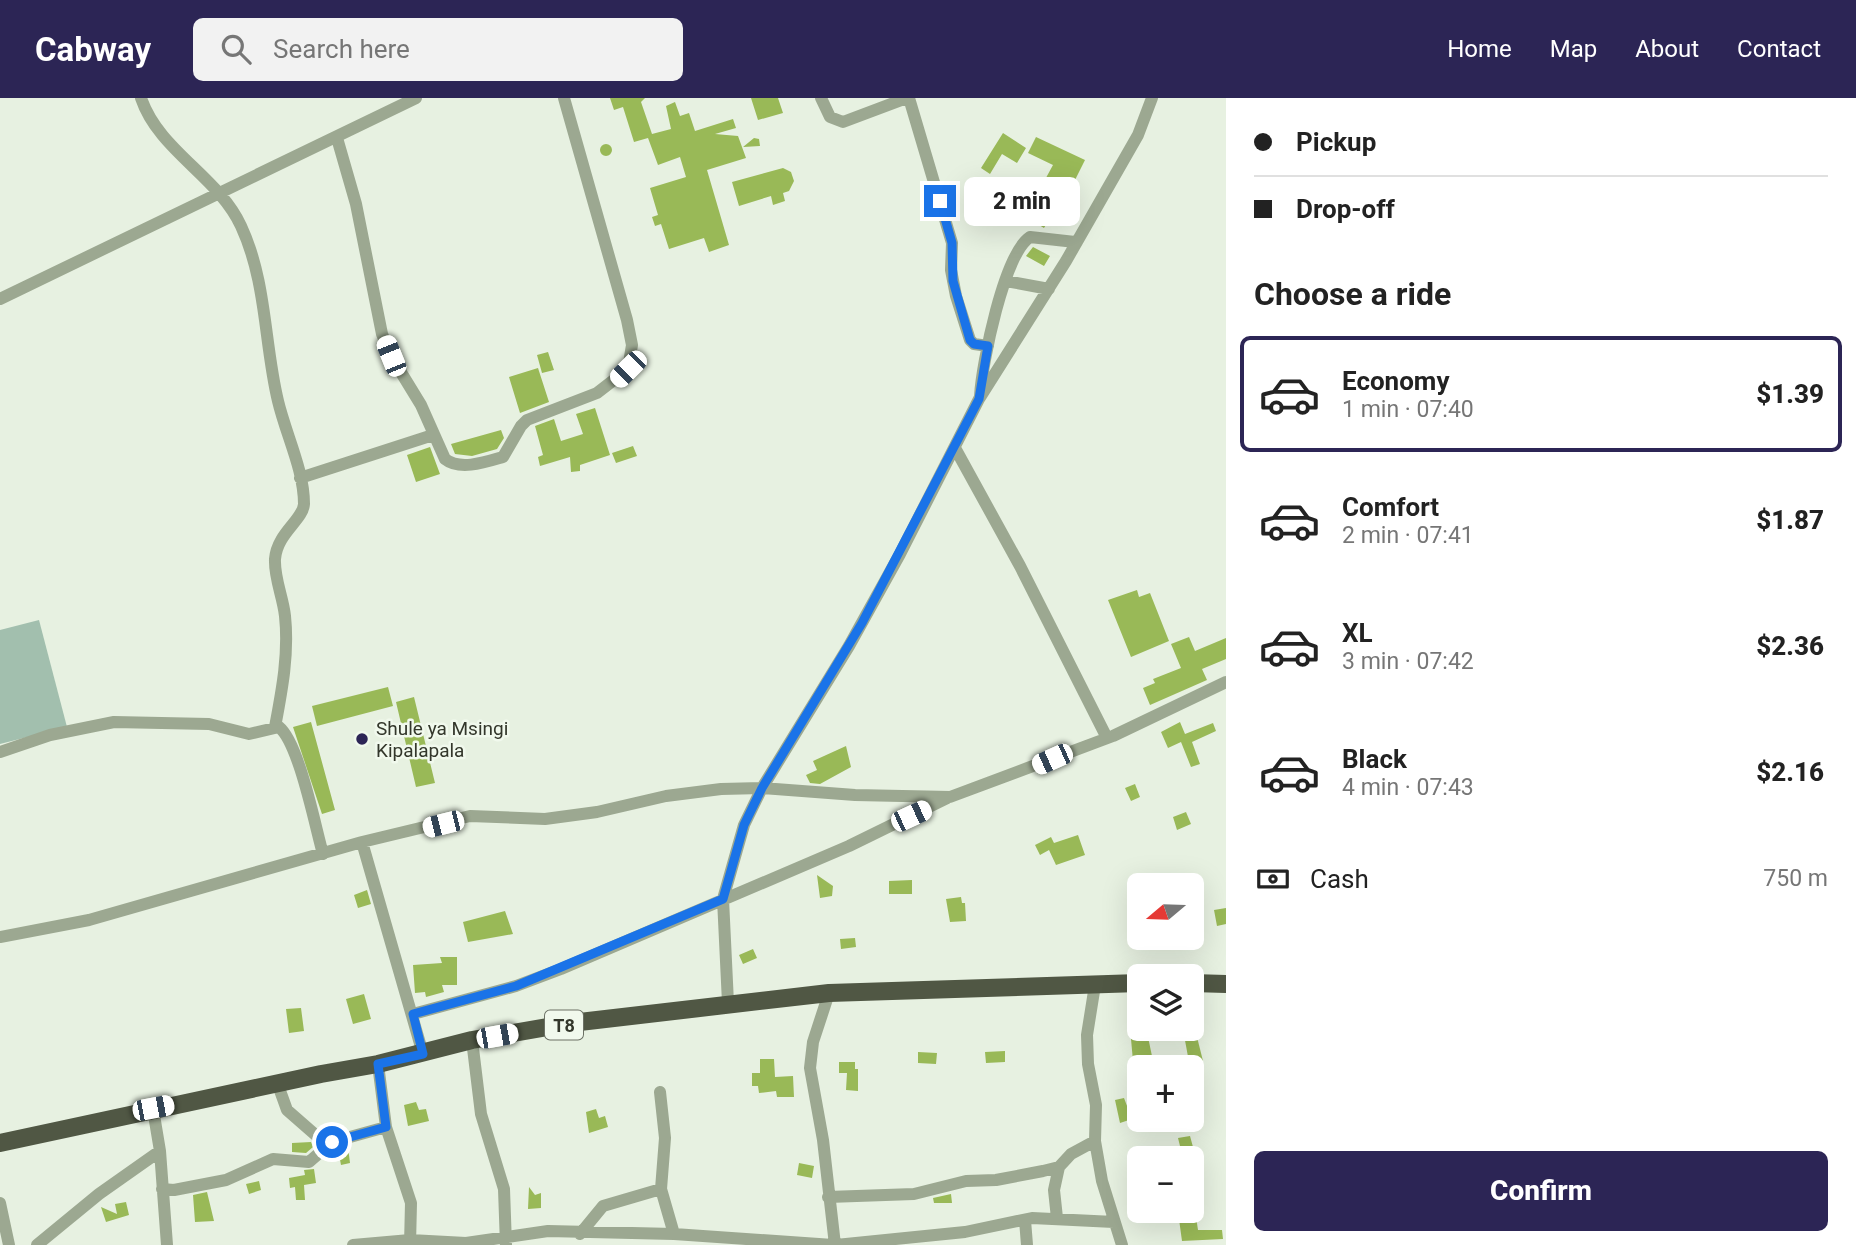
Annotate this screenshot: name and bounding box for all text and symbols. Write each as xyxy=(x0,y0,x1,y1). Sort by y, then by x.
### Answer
search box xyxy=(193,18,683,81)
text: Cabway xyxy=(35,30,151,69)
icon: search xyxy=(217,30,255,68)
text: Search here xyxy=(273,34,410,64)
text: Home xyxy=(1447,35,1512,63)
text: Map xyxy=(1550,35,1597,63)
text: About xyxy=(1635,35,1699,63)
text: Contact xyxy=(1737,35,1821,63)
text: Pickup xyxy=(1296,127,1376,157)
callout: 2 min xyxy=(964,176,1080,226)
route end xyxy=(924,185,956,217)
text: 2 min xyxy=(993,188,1051,215)
text: Drop-off xyxy=(1296,194,1395,224)
text: Choose a ride xyxy=(1254,275,1451,313)
car xyxy=(374,333,409,379)
car xyxy=(606,347,651,391)
icon: car xyxy=(1258,363,1321,426)
text: Economy xyxy=(1342,366,1449,396)
text: $1.39 xyxy=(1756,379,1824,409)
text: 1 min · 07:40 xyxy=(1342,396,1474,423)
icon: car xyxy=(1258,489,1321,552)
text: Comfort xyxy=(1342,492,1439,522)
text: $1.87 xyxy=(1756,505,1824,535)
text: 2 min · 07:41 xyxy=(1342,522,1474,549)
icon: car xyxy=(1258,615,1321,678)
text: XL xyxy=(1342,618,1373,648)
text: $2.36 xyxy=(1756,631,1824,661)
text: 3 min · 07:42 xyxy=(1342,648,1474,675)
place label: Shule ya Msingi Kipalapala xyxy=(376,717,508,762)
marker: Shule ya Msingi Kipalapala xyxy=(354,731,370,747)
car xyxy=(1029,741,1076,777)
icon: car xyxy=(1258,741,1321,804)
text: Black xyxy=(1342,744,1407,774)
text: $2.16 xyxy=(1756,757,1824,787)
text: 4 min · 07:43 xyxy=(1342,774,1474,801)
car xyxy=(888,798,935,834)
car xyxy=(421,809,466,839)
icon: cash xyxy=(1254,860,1292,898)
text: Cash xyxy=(1310,864,1369,894)
text: 750 m xyxy=(1763,865,1828,892)
north arrow xyxy=(1127,873,1204,950)
map controls xyxy=(1127,873,1204,1223)
button: layers xyxy=(1127,964,1204,1041)
road number: T8 xyxy=(545,1010,583,1040)
car xyxy=(475,1022,520,1050)
button: + xyxy=(1127,1055,1204,1132)
car xyxy=(131,1094,176,1122)
route start xyxy=(316,1126,348,1158)
button: − xyxy=(1127,1146,1204,1223)
button: Confirm xyxy=(1254,1151,1828,1231)

